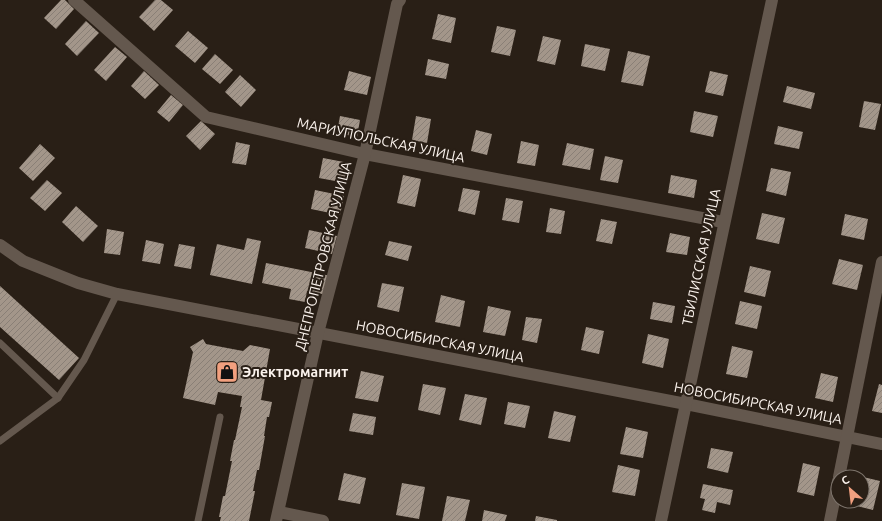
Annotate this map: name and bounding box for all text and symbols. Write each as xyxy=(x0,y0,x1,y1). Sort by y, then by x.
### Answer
street label: МАРИУПОЛЬСКАЯ УЛИЦА xyxy=(296,114,466,166)
street label: ДНЕПРОПЕТРОВСКАЯ УЛИЦА xyxy=(292,160,354,352)
street label: ТБИЛИССКАЯ УЛИЦА xyxy=(679,187,723,327)
street label: НОВОСИБИРСКАЯ УЛИЦА xyxy=(355,317,525,365)
shop icon: Электромагнит xyxy=(214,359,240,385)
place label: Электромагнит xyxy=(242,364,348,380)
street label: НОВОСИБИРСКАЯ УЛИЦА xyxy=(673,379,843,427)
north arrow xyxy=(830,469,870,509)
text: С xyxy=(839,473,851,487)

